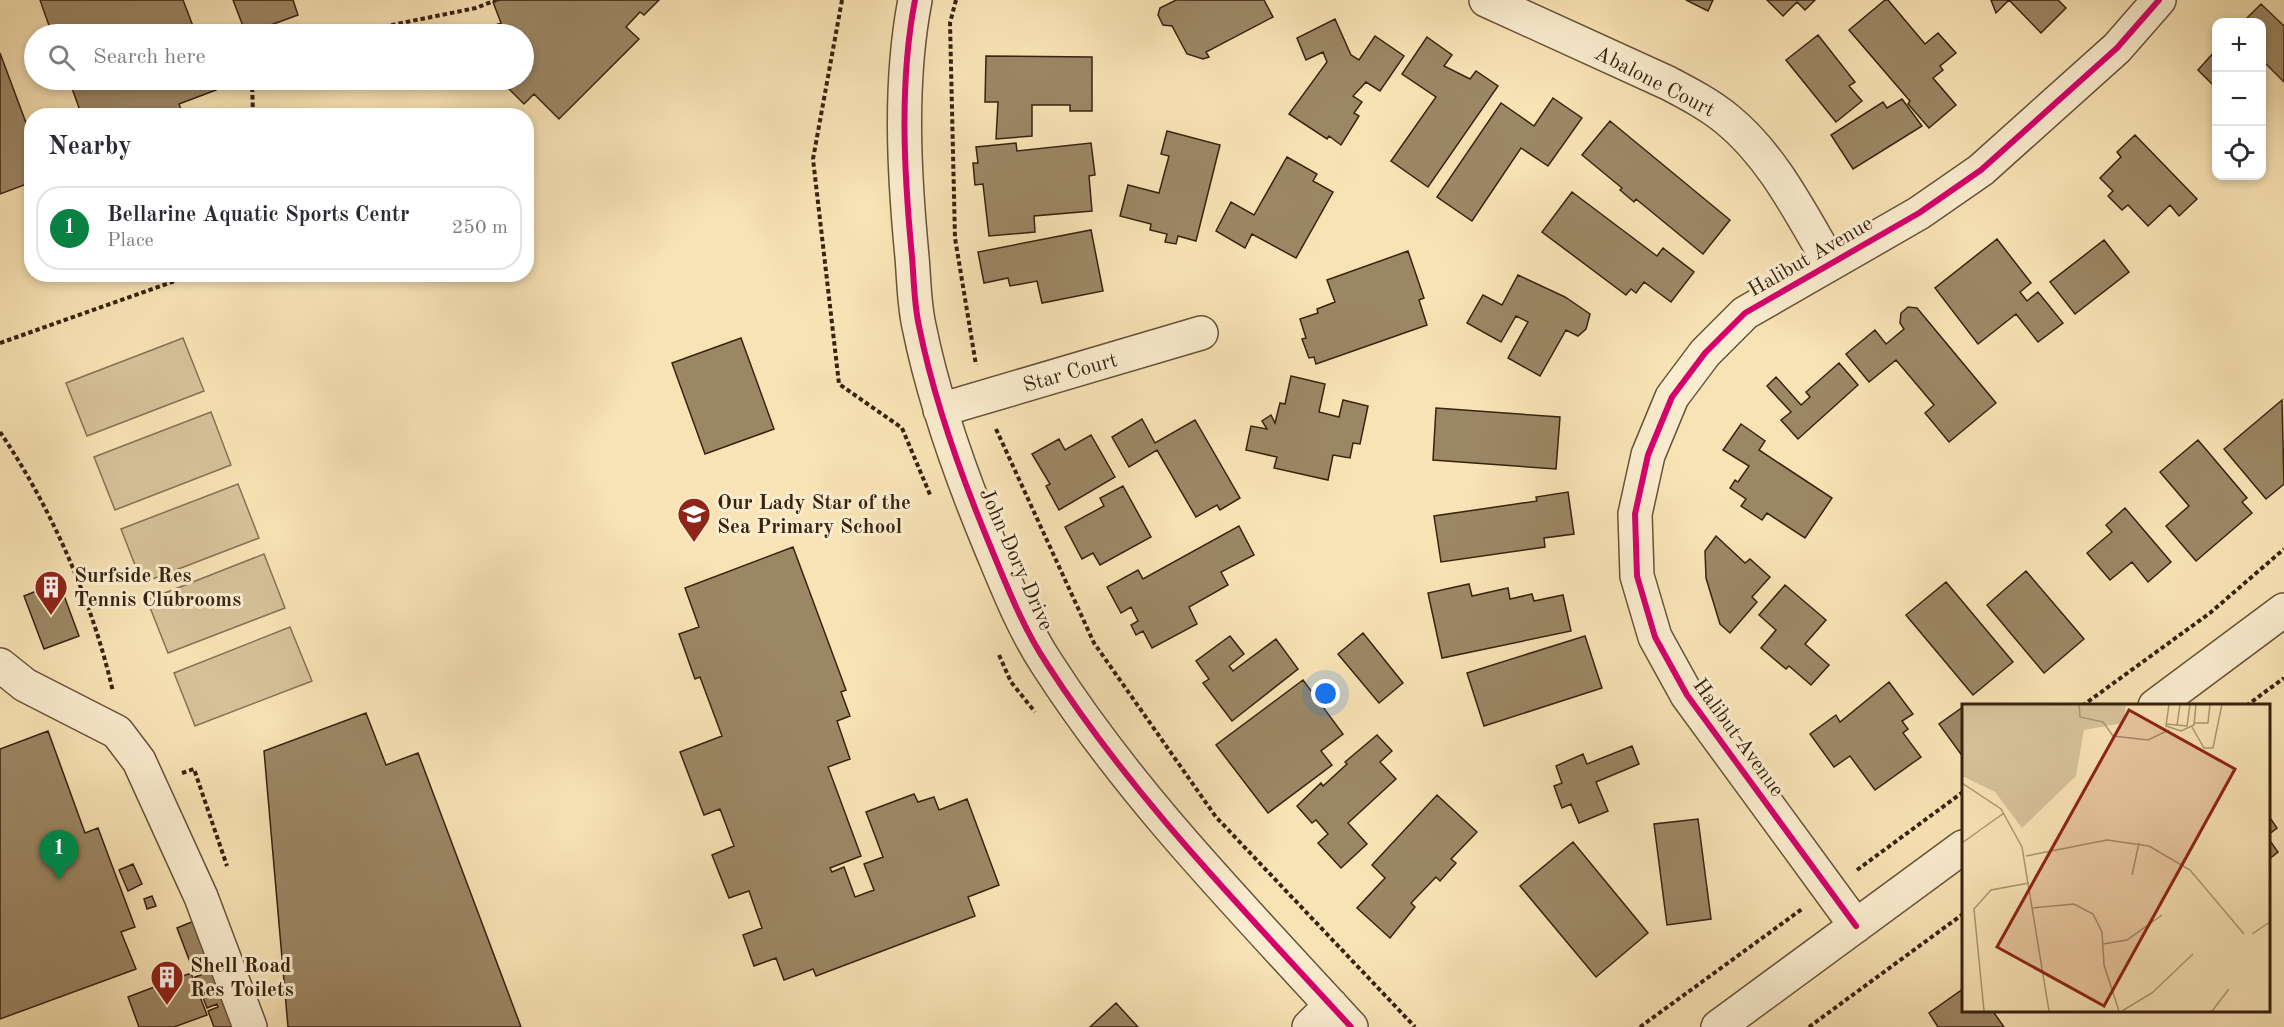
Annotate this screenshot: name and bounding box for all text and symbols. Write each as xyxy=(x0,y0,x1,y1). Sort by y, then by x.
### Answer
map controls xyxy=(2212,18,2266,180)
button: + xyxy=(2212,18,2266,72)
search box xyxy=(24,24,534,90)
icon: search xyxy=(45,41,78,74)
street label: Abalone Court xyxy=(1591,43,1718,122)
text: Search here xyxy=(93,46,206,68)
button: − xyxy=(2212,72,2266,126)
button: locate xyxy=(2212,126,2266,180)
text: Nearby xyxy=(48,134,132,160)
text: Bellarine Aquatic Sports Centr xyxy=(107,204,410,226)
street label: Halibut Avenue xyxy=(1745,213,1877,301)
text: 1 xyxy=(64,218,75,238)
text: 250 m xyxy=(452,218,508,238)
text: Place xyxy=(107,231,154,251)
street label: Star Court xyxy=(1021,350,1120,397)
street label: John Dory Drive xyxy=(975,485,1056,634)
place label: Our Lady Star of the Sea Primary School xyxy=(717,493,911,538)
school or university icon: Our Lady Star of the Sea Primary School xyxy=(676,496,712,543)
place label: Surfside Res Tennis Clubrooms xyxy=(74,566,241,611)
building icon: Surfside Res Tennis Clubrooms xyxy=(33,569,69,616)
street label: Halibut Avenue xyxy=(1688,675,1787,801)
your location xyxy=(1311,679,1340,708)
inset map xyxy=(1962,704,2269,1012)
pin: 1 xyxy=(40,830,78,880)
place label: Shell Road Res Toilets xyxy=(190,956,294,1001)
building icon: Shell Road Res Toilets xyxy=(149,959,185,1006)

